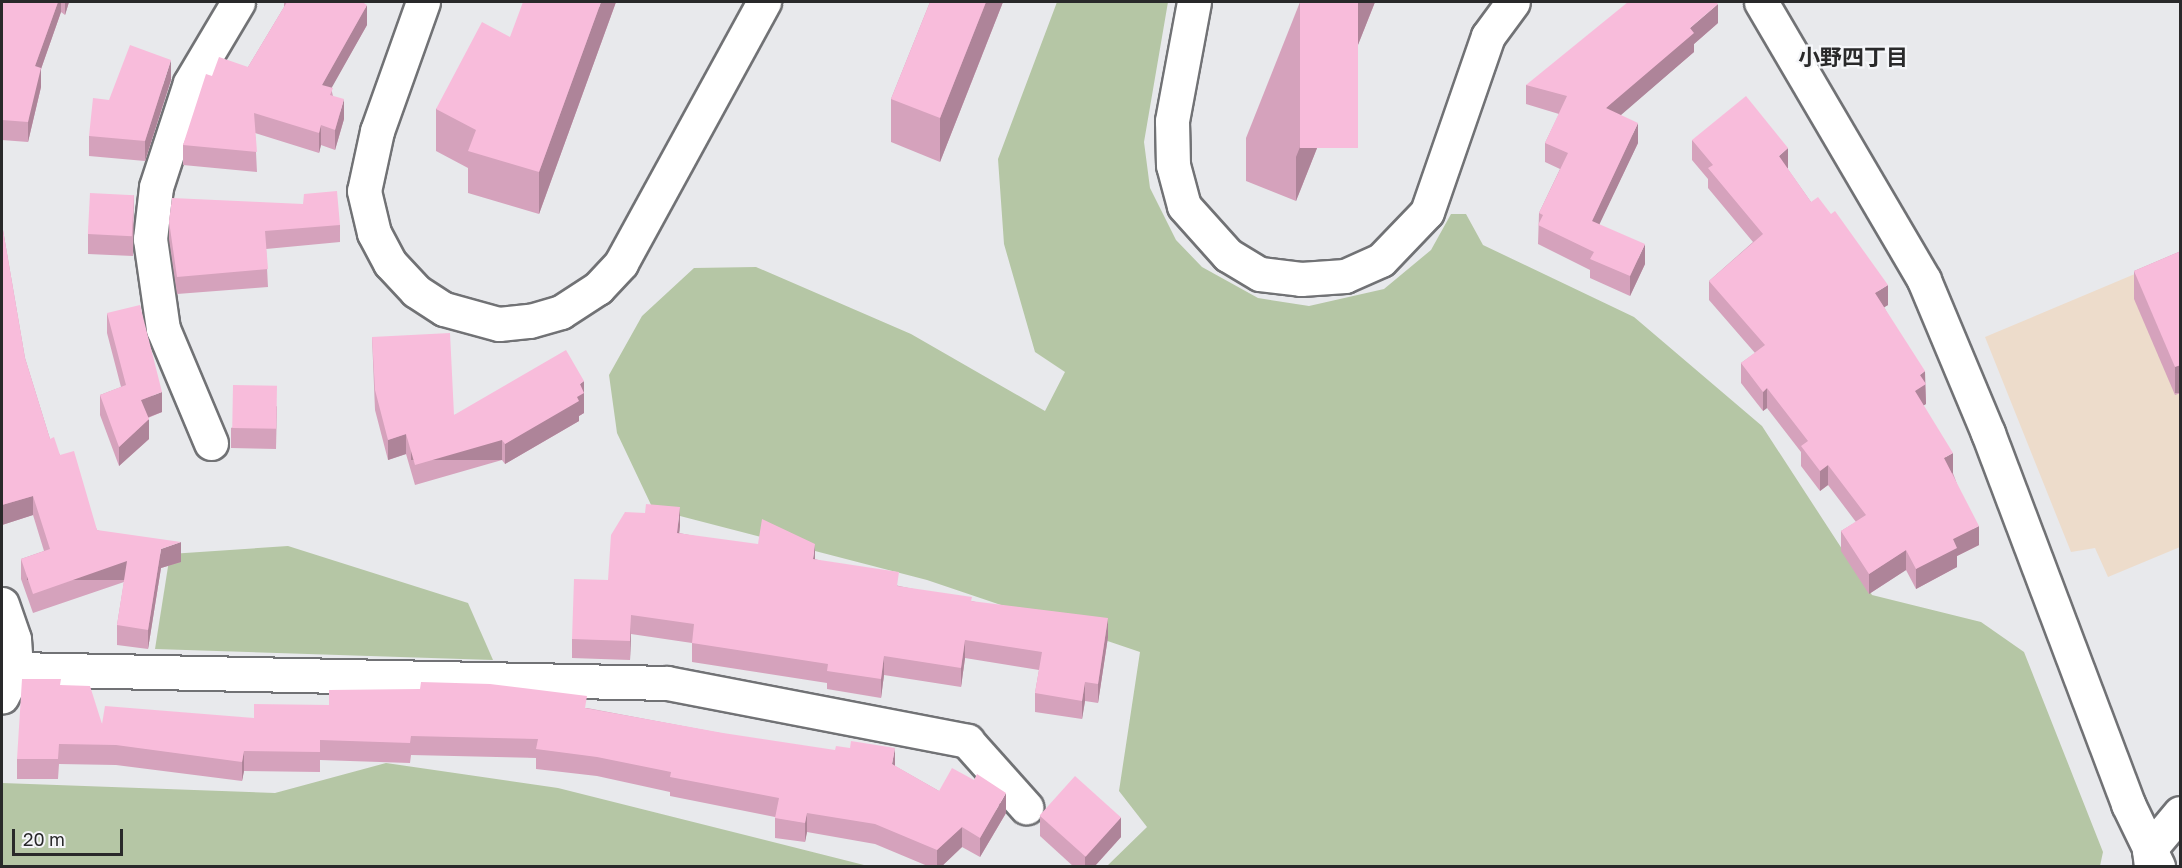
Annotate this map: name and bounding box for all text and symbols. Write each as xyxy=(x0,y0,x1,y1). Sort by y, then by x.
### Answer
district label: 小野四丁目 xyxy=(1798,44,1908,70)
scale bar xyxy=(15,817,126,855)
text: 20 m xyxy=(23,828,65,850)

